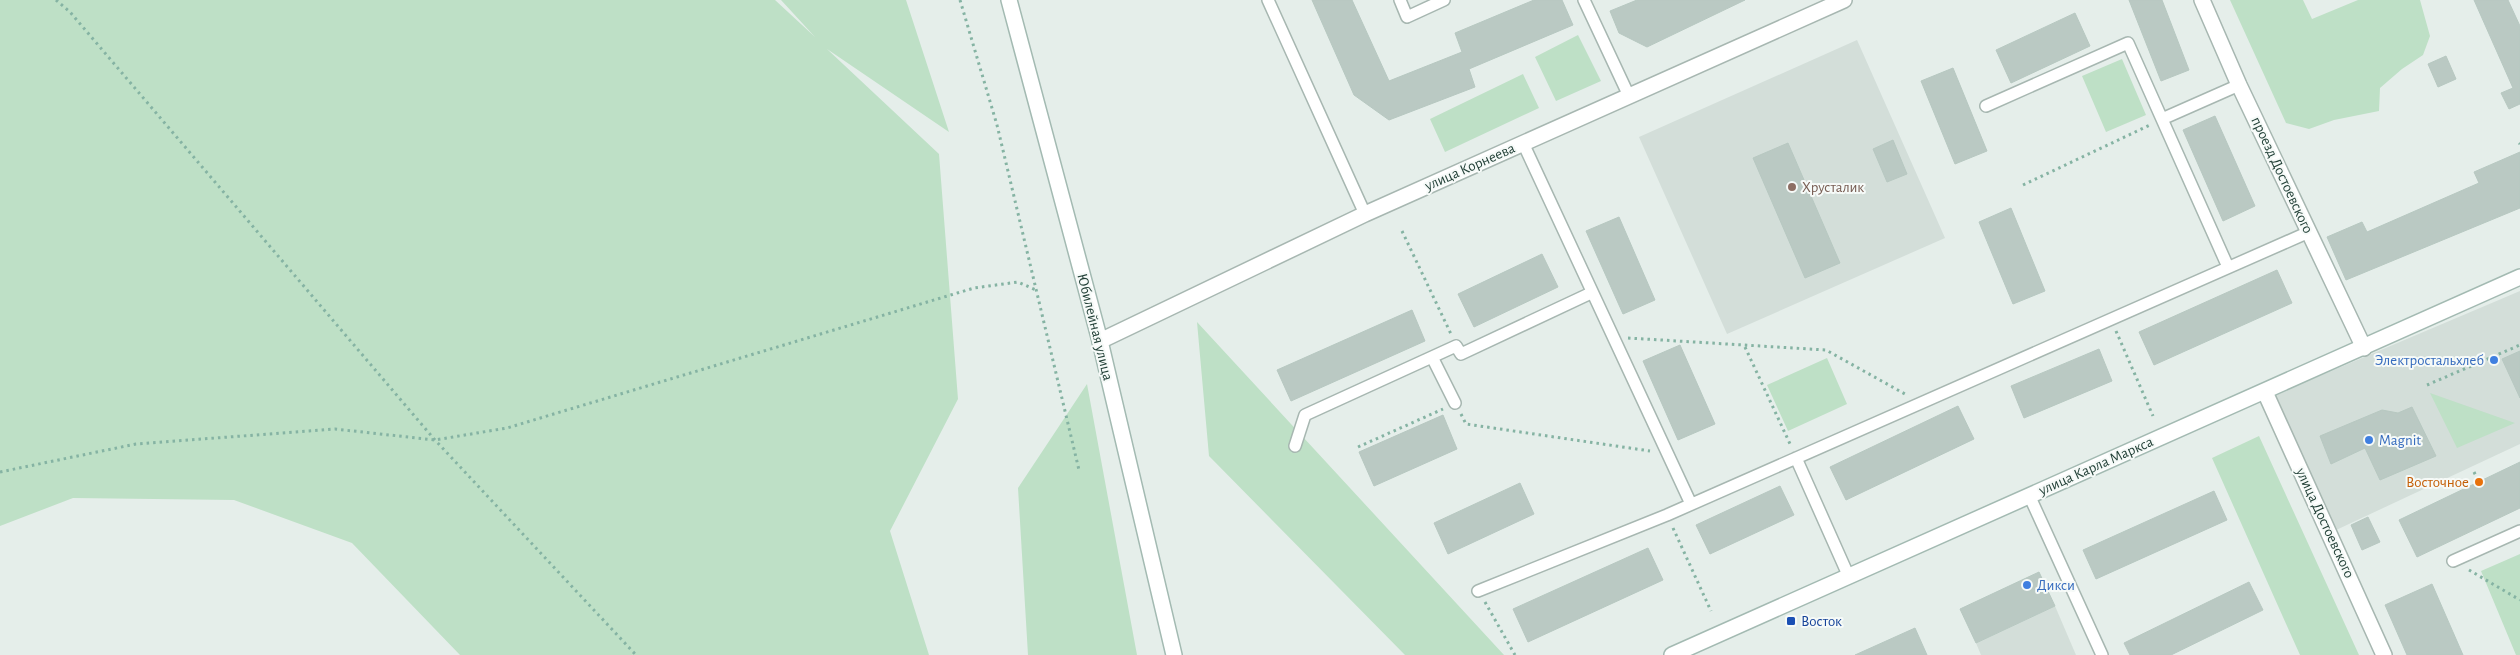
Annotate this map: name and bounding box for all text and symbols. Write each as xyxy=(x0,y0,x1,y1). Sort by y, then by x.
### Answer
street label: проезд Достоевского xyxy=(2248,114,2316,236)
street label: улица Корнеева xyxy=(1422,140,1517,194)
place label: Хрусталик xyxy=(1802,180,1864,195)
marker: Хрусталик xyxy=(1786,181,1798,193)
street label: Юбилейная улица xyxy=(1074,272,1116,382)
place label: Электростальхлеб xyxy=(2375,353,2484,368)
marker: Электростальхлеб xyxy=(2488,354,2500,366)
place label: Magnit xyxy=(2379,433,2421,448)
street label: улица Карла Маркса xyxy=(2036,434,2156,498)
marker: Magnit xyxy=(2363,434,2375,446)
street label: улица Достоевского xyxy=(2293,465,2357,580)
place label: Восточное xyxy=(2406,475,2469,490)
marker: Восточное xyxy=(2473,476,2485,488)
place label: Дикси xyxy=(2037,578,2075,593)
marker: Дикси xyxy=(2021,579,2033,591)
place label: Восток xyxy=(1801,614,1842,629)
marker: Восток xyxy=(1785,615,1797,627)

